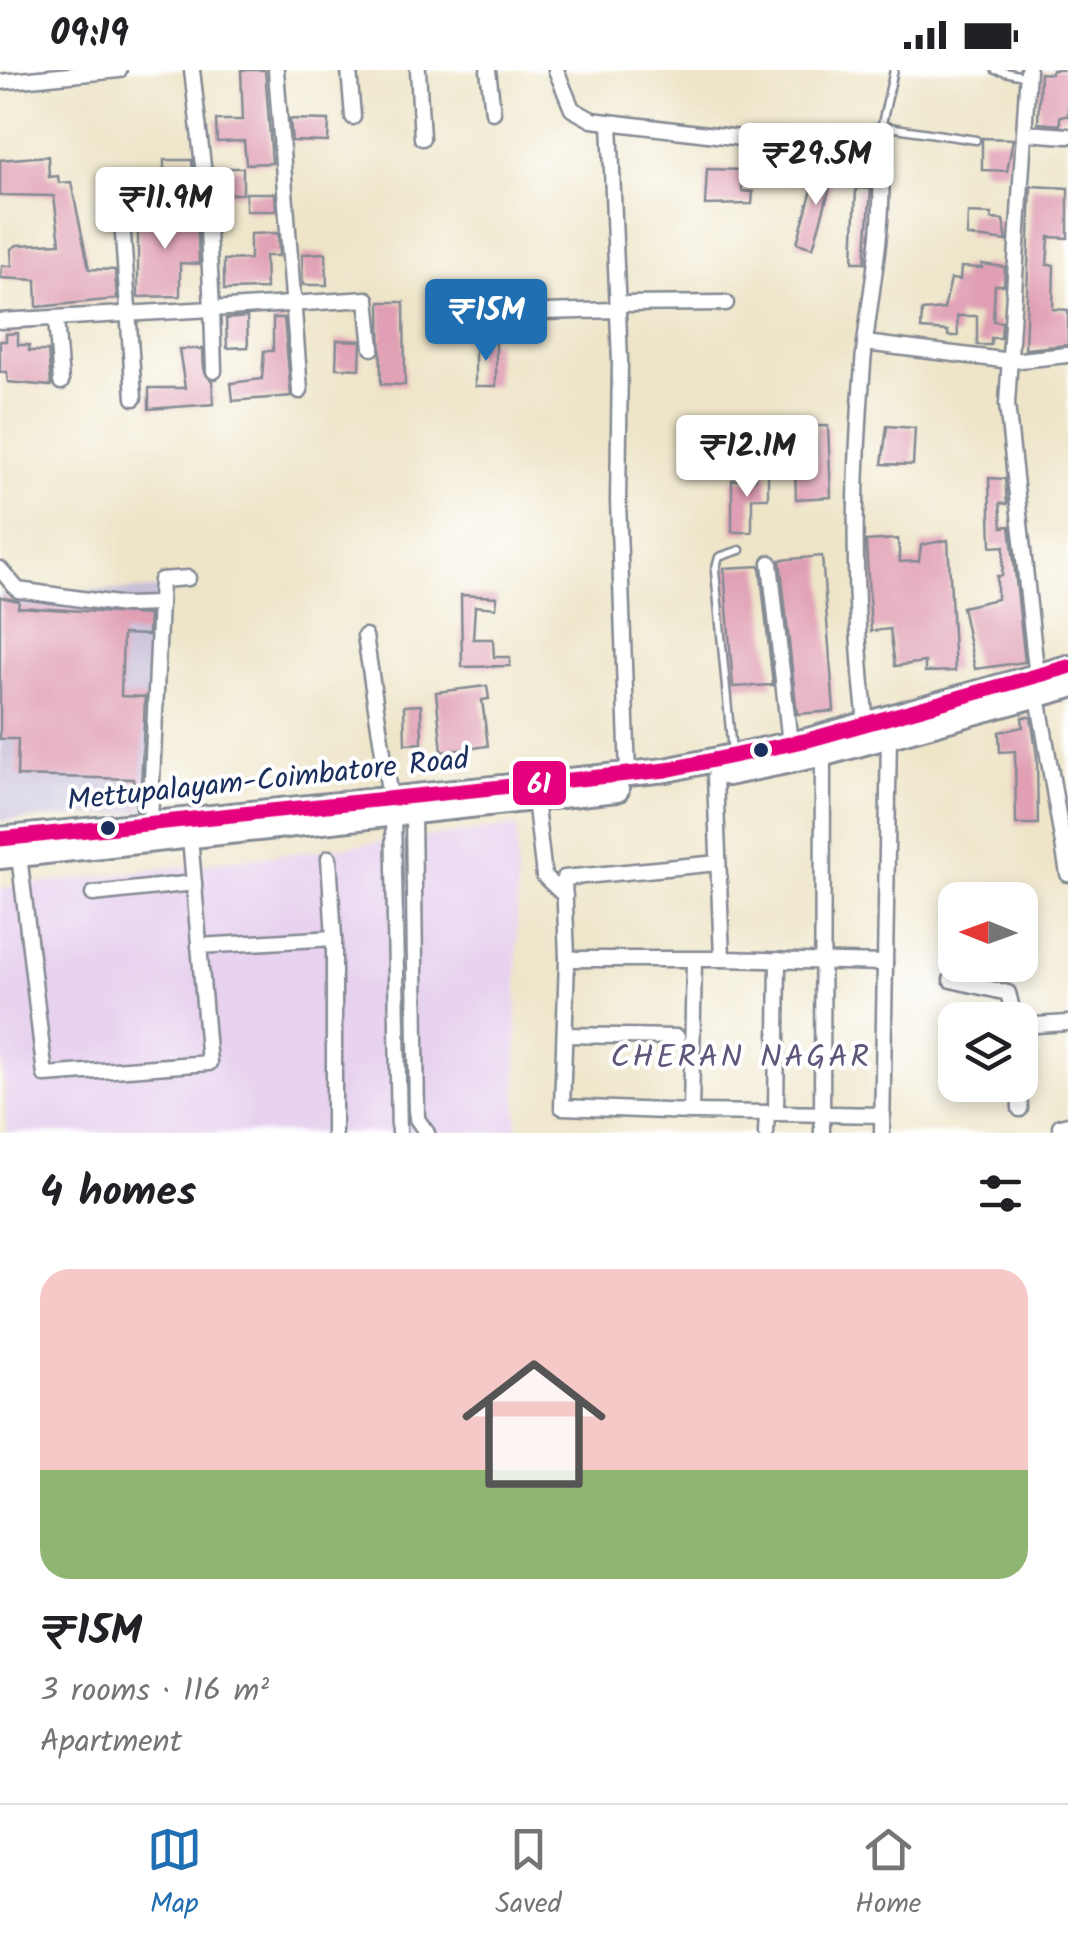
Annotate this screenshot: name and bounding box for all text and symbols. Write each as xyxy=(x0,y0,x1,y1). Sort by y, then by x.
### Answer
text: 09:19 xyxy=(50,5,129,65)
pin: ₹29.5M xyxy=(735,123,897,208)
text: ₹29.5M xyxy=(761,130,871,181)
pin: ₹11.9M xyxy=(84,167,246,252)
text: ₹11.9M xyxy=(117,174,213,225)
pin: ₹15M xyxy=(427,279,545,364)
text: ₹15M xyxy=(447,286,525,337)
pin: ₹12.1M xyxy=(666,415,828,500)
text: ₹12.1M xyxy=(698,422,796,473)
street label: Mettupalayam-Coimbatore Road xyxy=(65,736,472,826)
unlabelled marker xyxy=(751,740,771,760)
line badge: 61 xyxy=(511,759,568,807)
text: 61 xyxy=(527,763,551,808)
unlabelled marker xyxy=(98,818,118,838)
north arrow xyxy=(938,882,1038,982)
map controls xyxy=(938,882,1038,1102)
button: layers xyxy=(938,1002,1038,1102)
district label: CHERAN NAGAR xyxy=(611,1033,871,1084)
text: 4 homes xyxy=(40,1160,196,1227)
icon: filters xyxy=(973,1166,1028,1221)
icon: home xyxy=(444,1334,624,1514)
text: ₹15M xyxy=(40,1599,142,1666)
text: 3 rooms · 116 m² xyxy=(40,1666,269,1717)
text: Apartment xyxy=(40,1717,182,1768)
tab: Map xyxy=(147,1822,202,1927)
tab: Saved xyxy=(495,1822,562,1927)
tab: Home xyxy=(855,1822,921,1927)

